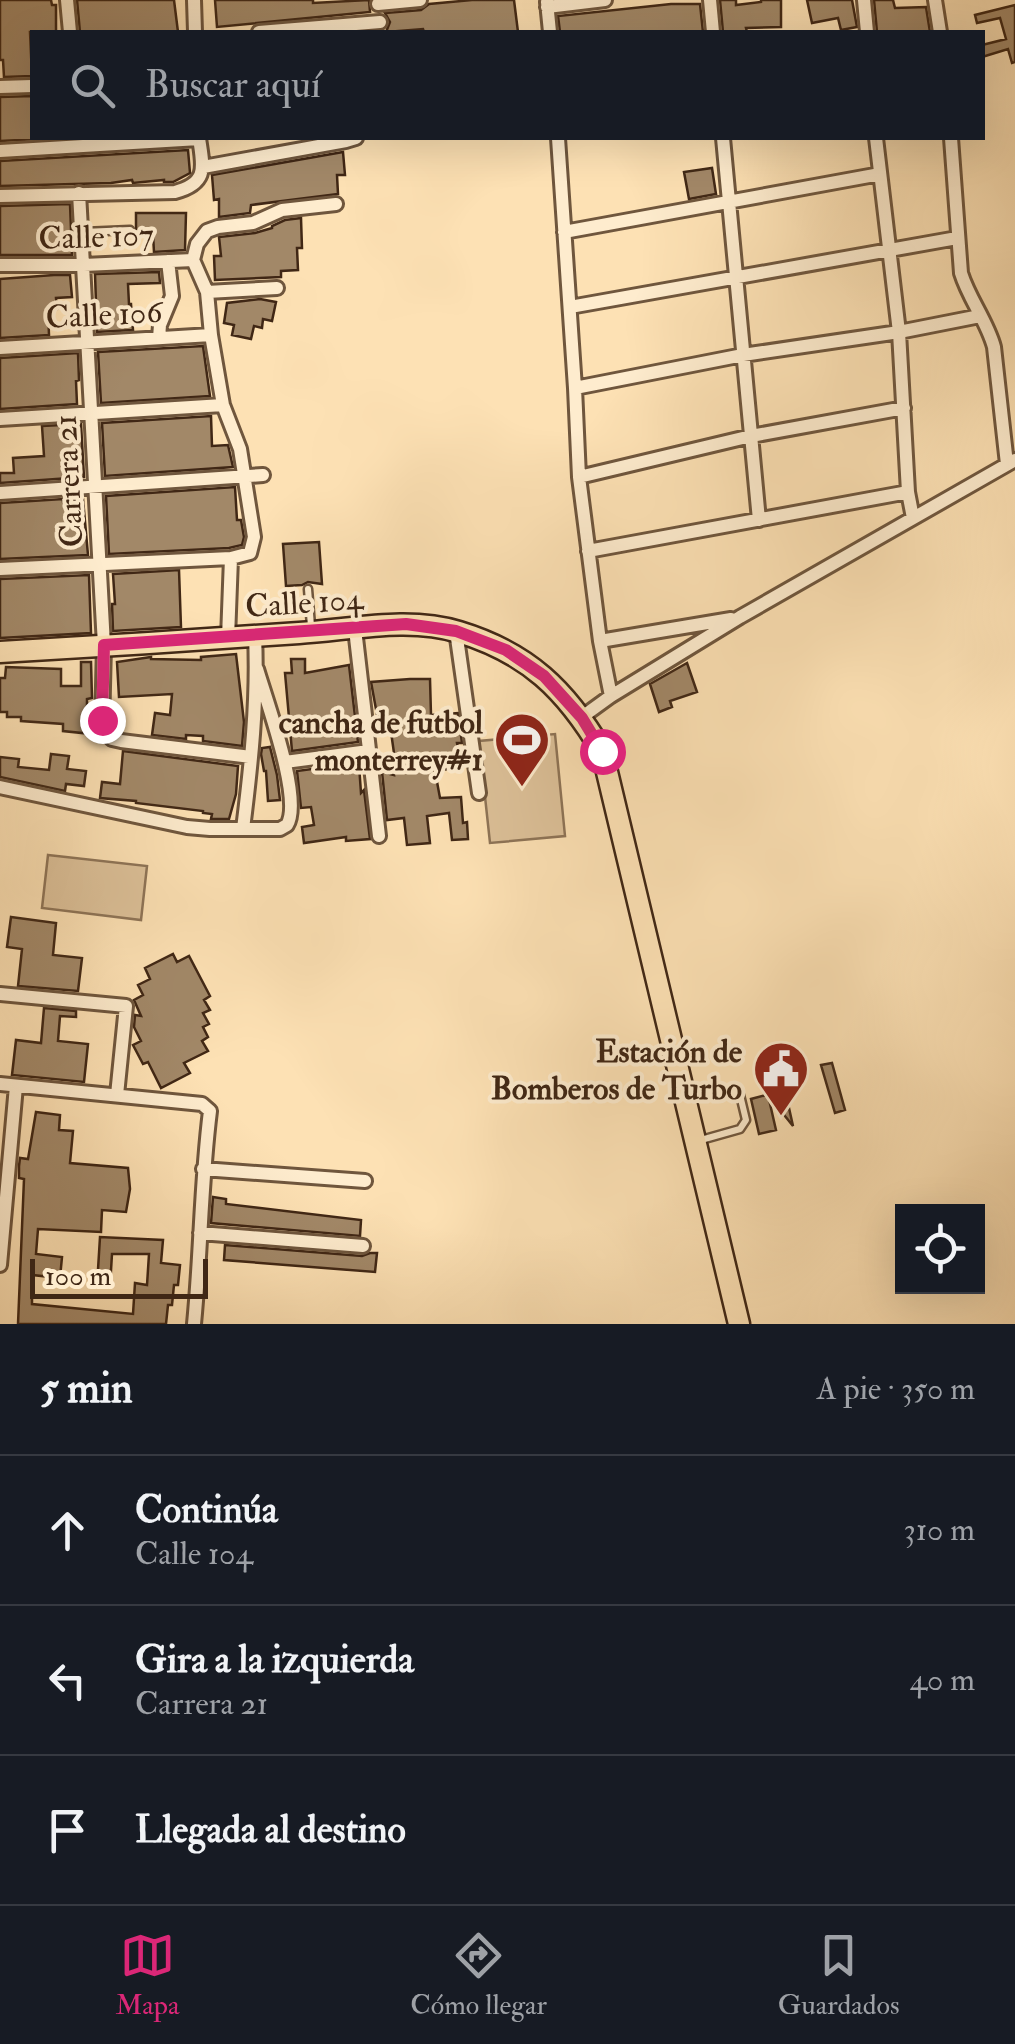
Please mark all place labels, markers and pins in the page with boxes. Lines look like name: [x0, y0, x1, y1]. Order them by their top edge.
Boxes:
place label: cancha de futbol monterrey#1: [279, 703, 484, 780]
sports icon: cancha de futbol monterrey#1: [492, 710, 552, 789]
place label: Estación de Bomberos de Turbo: [491, 1032, 743, 1109]
public building icon: Estación de Bomberos de Turbo: [751, 1039, 811, 1118]

